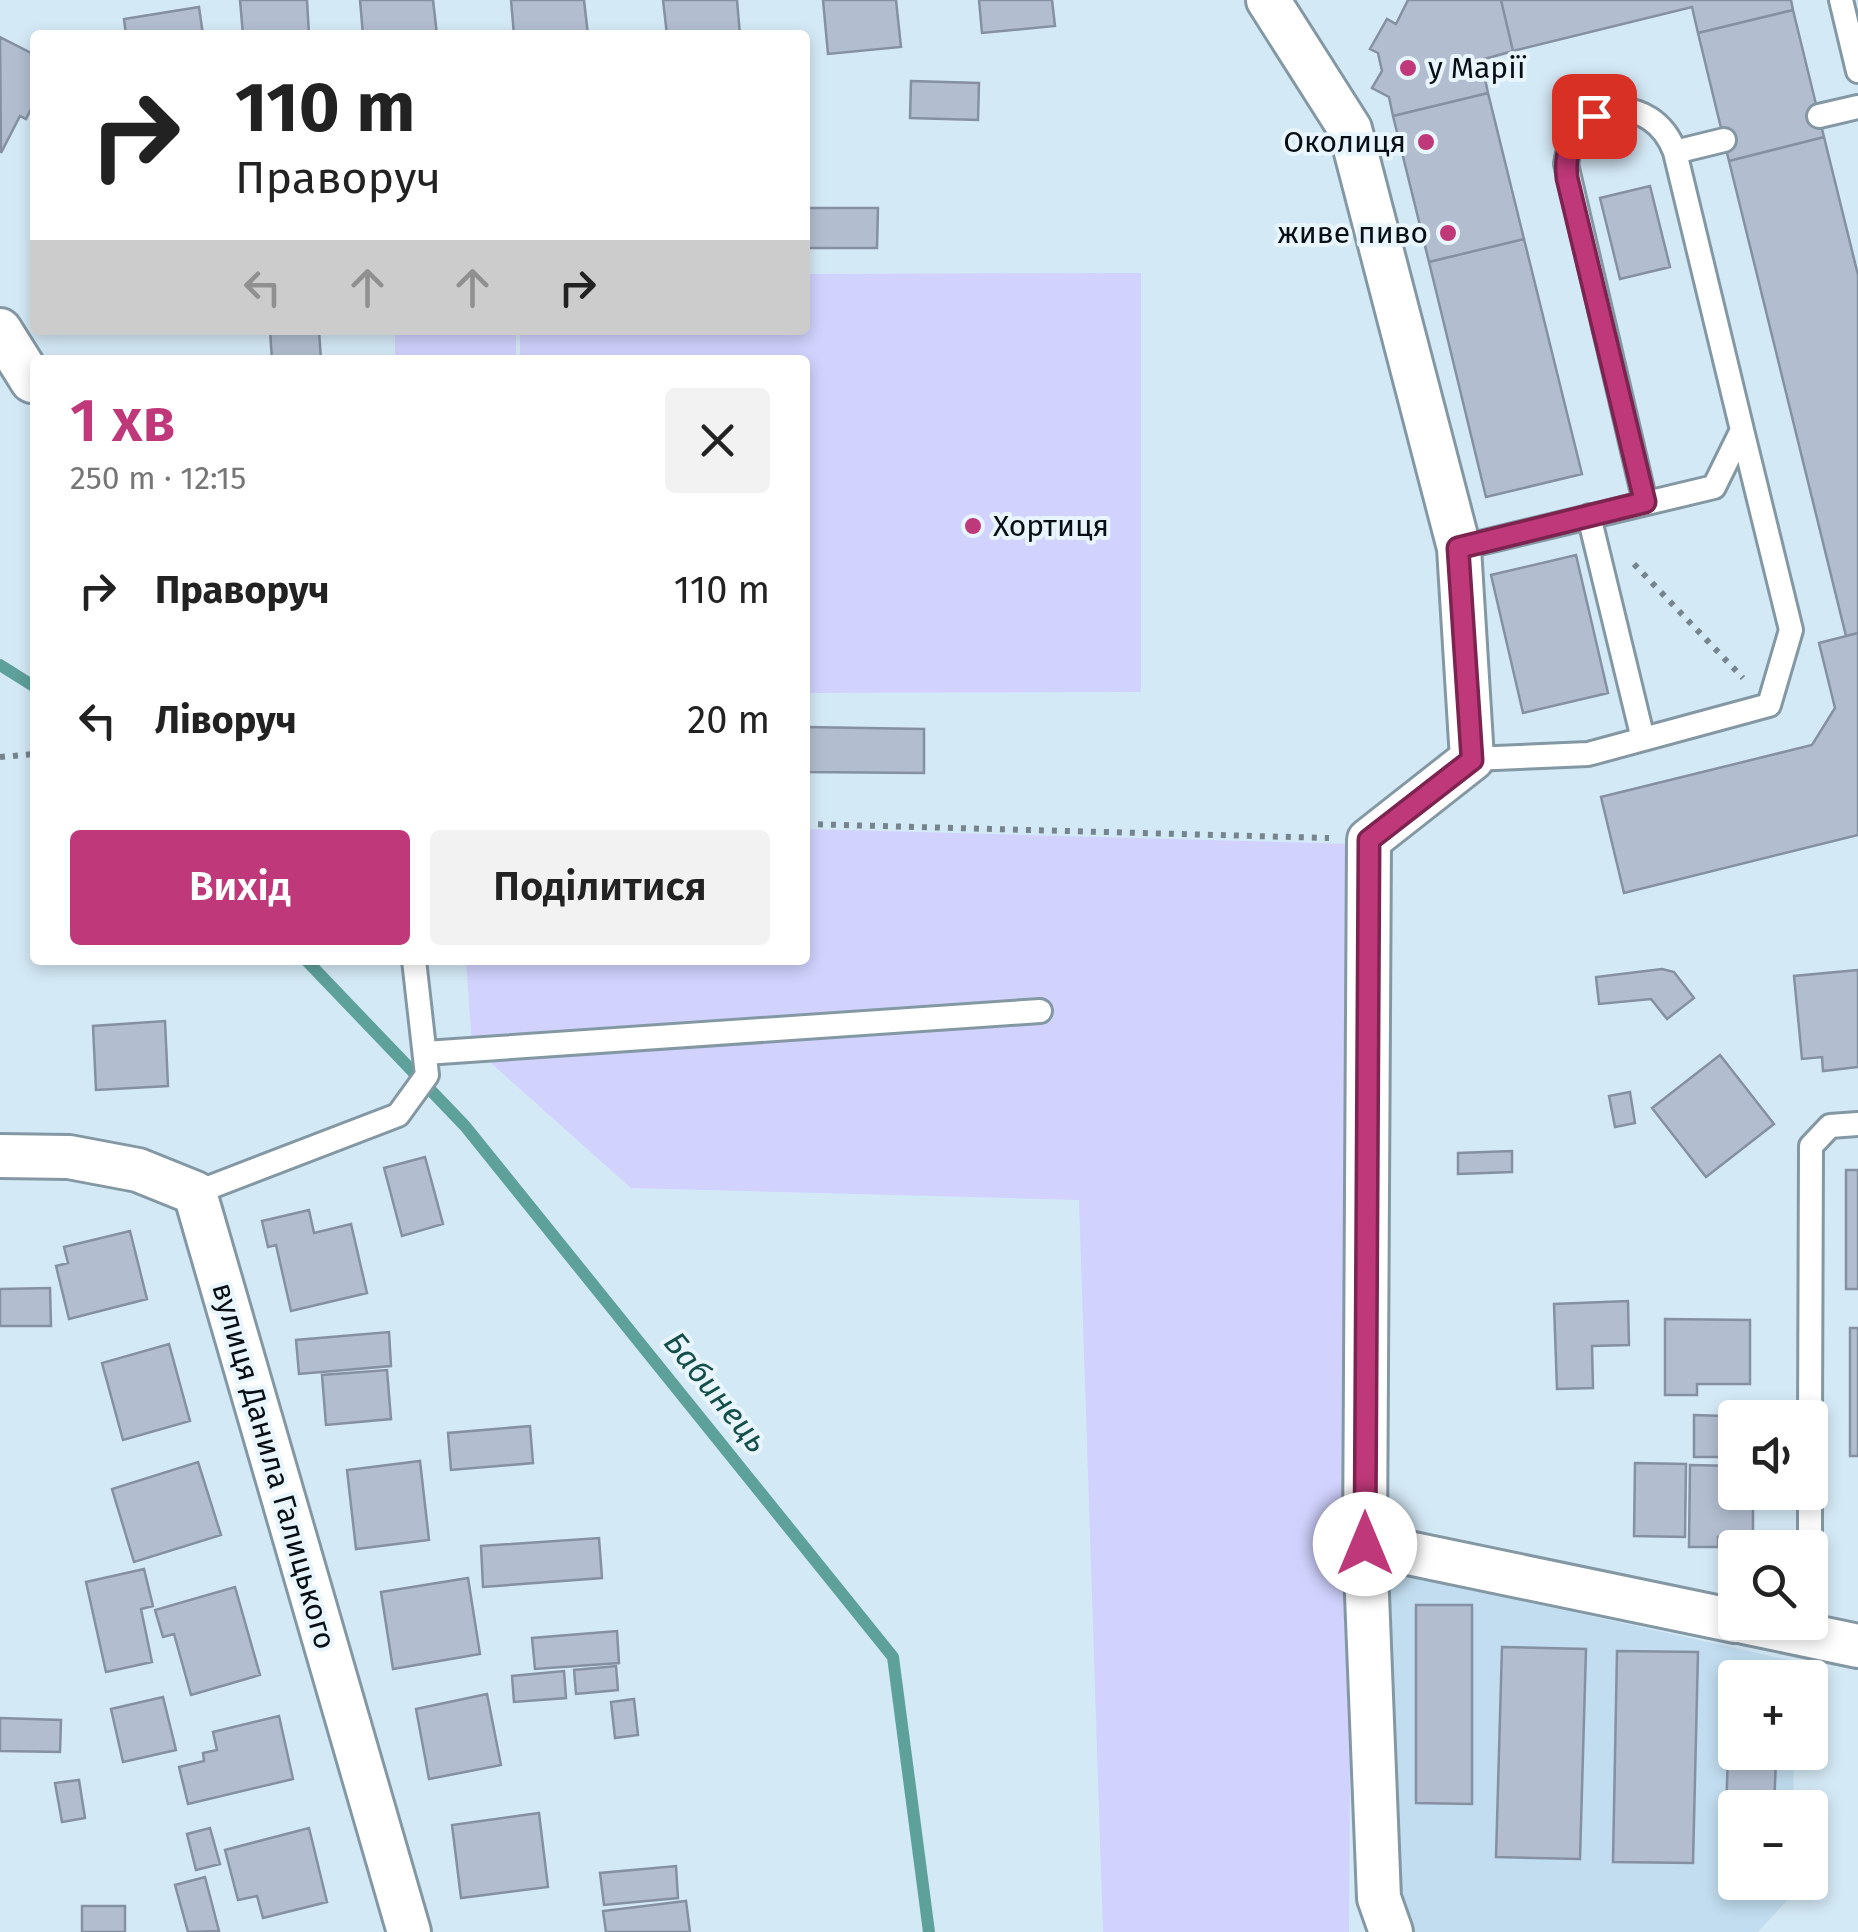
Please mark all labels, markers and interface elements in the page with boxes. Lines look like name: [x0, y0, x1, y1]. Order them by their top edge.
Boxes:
place label: у Марії: [1428, 50, 1527, 86]
marker: у Марії: [1397, 57, 1419, 79]
text: 110 m: [235, 66, 415, 150]
icon: right: [70, 70, 200, 200]
pin: [1552, 74, 1637, 159]
icon: arrive: [1567, 89, 1622, 144]
place label: Околиця: [1283, 124, 1406, 160]
marker: Околиця: [1415, 131, 1437, 153]
text: Праворуч: [235, 151, 441, 205]
place label: живе пиво: [1277, 215, 1428, 251]
marker: живе пиво: [1437, 222, 1459, 244]
icon: left: [235, 260, 290, 315]
icon: ahead: [340, 260, 395, 315]
icon: ahead: [445, 260, 500, 315]
icon: right: [550, 260, 605, 315]
text: 1 хв: [70, 385, 176, 457]
button: close: [665, 388, 770, 493]
text: 250 m · 12:15: [70, 459, 246, 497]
place label: Хортиця: [993, 508, 1109, 544]
marker: Хортиця: [962, 515, 984, 537]
icon: right: [70, 563, 125, 618]
text: Праворуч: [155, 567, 329, 613]
text: 110 m: [674, 567, 770, 613]
icon: left: [70, 693, 125, 748]
text: Ліворуч: [155, 697, 297, 743]
text: 20 m: [687, 697, 770, 743]
button: Вихід: [70, 830, 410, 945]
button: Поділитися: [430, 830, 770, 945]
street label: вулиця Данила Галицького: [204, 1279, 344, 1653]
water label: Бабинець: [656, 1324, 776, 1460]
map controls: [1718, 1400, 1828, 1900]
button: sound: [1718, 1400, 1828, 1510]
position arrow: [1313, 1492, 1417, 1596]
button: search: [1718, 1530, 1828, 1640]
button: +: [1718, 1660, 1828, 1770]
button: −: [1718, 1790, 1828, 1900]

